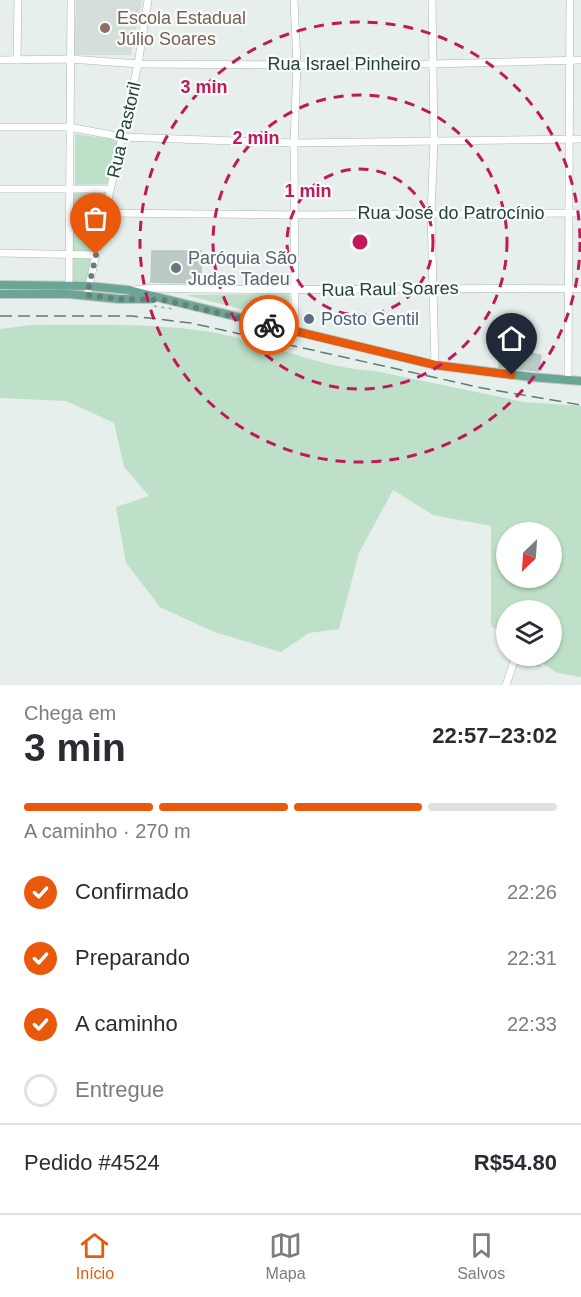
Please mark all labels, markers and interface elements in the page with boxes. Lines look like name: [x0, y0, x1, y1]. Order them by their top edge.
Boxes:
place label: Escola Estadual Júlio Soares: [117, 8, 246, 49]
marker: Escola Estadual Júlio Soares: [98, 21, 112, 35]
street label: Rua Israel Pinheiro: [267, 54, 421, 74]
text: 3 min: [180, 77, 228, 97]
street label: Rua Pastoril: [103, 80, 145, 180]
text: 2 min: [232, 128, 280, 148]
text: 1 min: [284, 181, 332, 201]
pin: [70, 193, 121, 255]
icon: bag: [79, 202, 112, 235]
street label: Rua José do Patrocínio: [357, 203, 545, 223]
centre of rings: [350, 232, 370, 252]
place label: Paróquia São Judas Tadeu: [188, 248, 297, 289]
marker: Paróquia São Judas Tadeu: [169, 261, 183, 275]
street label: Rua Raul Soares: [321, 278, 459, 300]
courier: [239, 295, 299, 355]
icon: bike: [253, 309, 286, 342]
place label: Posto Gentil: [321, 309, 419, 329]
marker: Posto Gentil: [302, 312, 316, 326]
pin: [486, 313, 537, 375]
icon: home: [495, 322, 528, 355]
north arrow: [496, 522, 562, 588]
map controls: [496, 522, 562, 666]
button: layers: [496, 600, 562, 666]
text: Chega em: [24, 702, 116, 724]
text: 22:57–23:02: [432, 723, 557, 748]
text: 3 min: [24, 726, 126, 769]
text: A caminho · 270 m: [24, 820, 191, 842]
icon: check: [24, 876, 57, 909]
text: Confirmado: [75, 879, 189, 904]
text: 22:26: [507, 881, 557, 903]
icon: check: [24, 942, 57, 975]
text: Preparando: [75, 945, 190, 970]
text: 22:31: [507, 947, 557, 969]
icon: check: [24, 1008, 57, 1041]
text: A caminho: [75, 1011, 178, 1036]
text: 22:33: [507, 1013, 557, 1035]
text: Entregue: [75, 1077, 164, 1102]
text: Pedido #4524: [24, 1150, 160, 1175]
text: R$54.80: [474, 1150, 557, 1175]
tab: Início: [76, 1229, 114, 1283]
tab: Mapa: [266, 1229, 306, 1283]
tab: Salvos: [457, 1229, 505, 1283]

